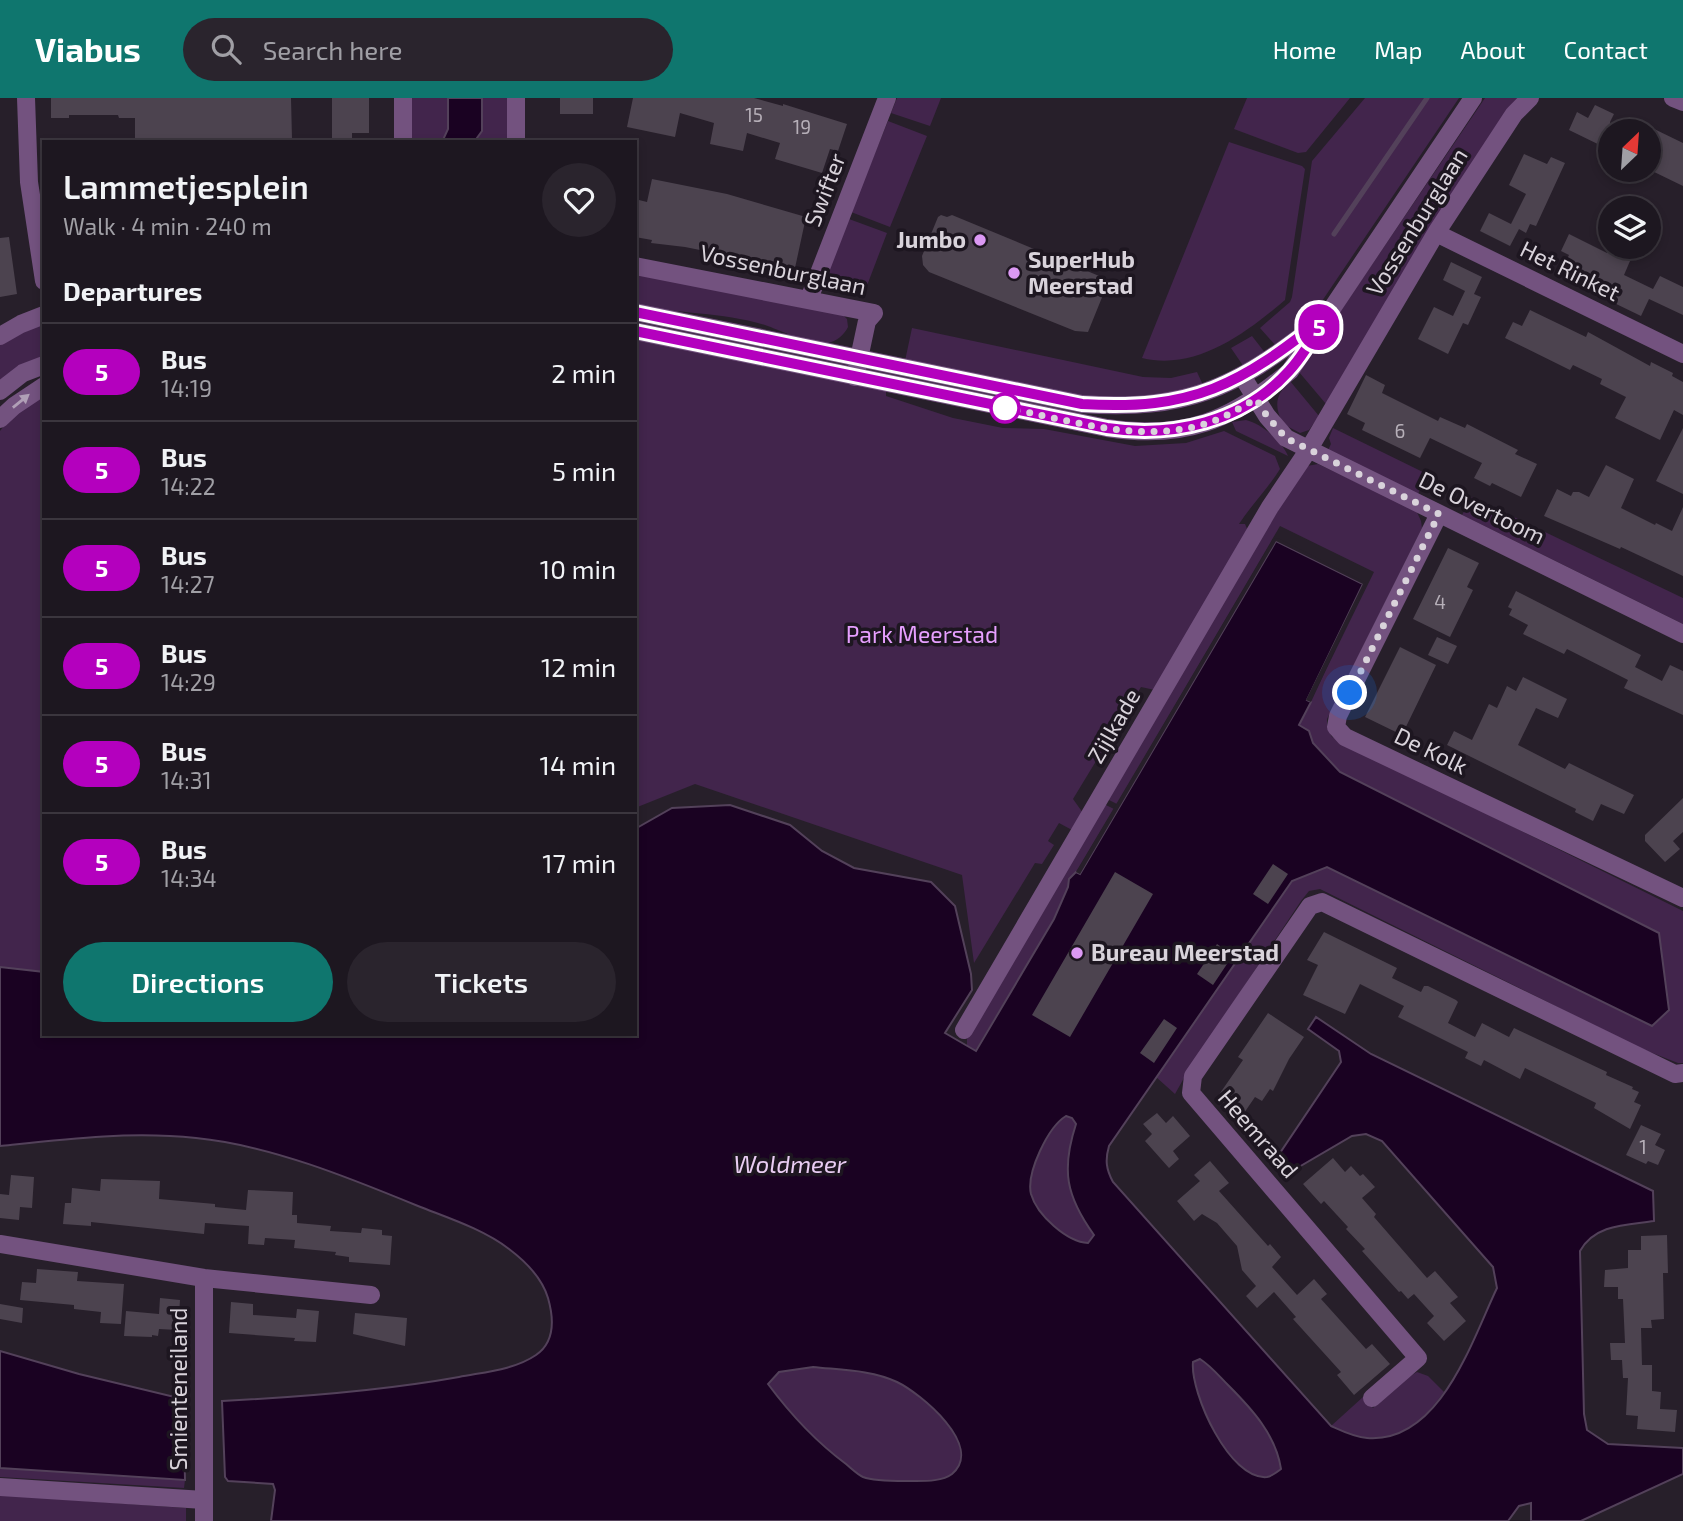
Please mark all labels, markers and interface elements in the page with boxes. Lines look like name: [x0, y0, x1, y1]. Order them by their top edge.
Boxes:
search box: [183, 18, 673, 81]
text: Viabus: [35, 29, 141, 69]
icon: search: [207, 30, 245, 68]
text: Search here: [263, 34, 402, 65]
text: Home: [1273, 35, 1336, 64]
text: Map: [1374, 35, 1422, 64]
text: About: [1460, 35, 1526, 64]
text: Contact: [1564, 35, 1648, 64]
house number: 15: [745, 103, 763, 126]
house number: 19: [793, 115, 811, 138]
north arrow: [1598, 119, 1661, 182]
map controls: [1598, 119, 1661, 259]
street label: Vossenburglaan: [1360, 142, 1473, 301]
street label: Swifter: [797, 149, 851, 230]
button: heart: [542, 163, 616, 237]
text: Lammetjesplein: [63, 166, 309, 206]
button: layers: [1598, 196, 1661, 259]
text: Walk · 4 min · 240 m: [63, 212, 272, 240]
place label: Jumbo: [896, 225, 966, 253]
marker: Jumbo: [972, 232, 988, 248]
street label: Het Rinket: [1516, 234, 1625, 306]
street label: Vossenburglaan: [698, 238, 869, 300]
place label: SuperHub Meerstad: [1028, 245, 1135, 299]
marker: SuperHub Meerstad: [1006, 265, 1022, 281]
text: Departures: [63, 275, 202, 306]
line badge: 5: [1296, 304, 1342, 350]
text: 5: [1312, 312, 1326, 341]
text: Bus: [161, 343, 207, 374]
text: 5: [95, 357, 108, 386]
text: 2 min: [551, 357, 616, 388]
text: 14:19: [161, 374, 212, 402]
unlabelled marker: [990, 393, 1020, 423]
one-way arrow: [12, 394, 29, 409]
house number: 6: [1395, 419, 1405, 442]
text: Bus: [161, 441, 207, 472]
text: 5: [95, 455, 108, 484]
text: 5 min: [552, 455, 616, 486]
street label: De Overtoom: [1415, 465, 1550, 550]
text: 14:22: [161, 472, 216, 500]
text: Bus: [161, 539, 207, 570]
text: 5: [95, 553, 108, 582]
text: 10 min: [540, 553, 616, 584]
text: 14:27: [161, 570, 214, 598]
house number: 4: [1434, 590, 1446, 613]
park label: Park Meerstad: [846, 620, 998, 648]
text: Bus: [161, 637, 207, 668]
text: 5: [95, 651, 108, 680]
text: 12 min: [541, 651, 616, 682]
text: 14:29: [161, 668, 216, 696]
your location: [1332, 675, 1367, 710]
street label: Zijlkade: [1081, 683, 1146, 768]
street label: De Kolk: [1390, 720, 1473, 780]
text: Bus: [161, 735, 207, 766]
text: 5: [95, 749, 108, 778]
text: 14 min: [540, 749, 616, 780]
text: 14:31: [161, 766, 212, 794]
text: Bus: [161, 833, 207, 864]
text: 5: [95, 847, 108, 876]
text: 17 min: [542, 847, 616, 878]
text: 14:34: [161, 864, 217, 892]
place label: Bureau Meerstad: [1091, 938, 1279, 966]
button: Directions: [63, 942, 333, 1022]
button: Tickets: [347, 942, 616, 1022]
marker: Bureau Meerstad: [1069, 945, 1085, 961]
street label: Heemraad: [1213, 1083, 1305, 1183]
house number: 1: [1639, 1135, 1647, 1158]
water label: Woldmeer: [734, 1149, 847, 1178]
street label: Smienteneiland: [164, 1307, 192, 1471]

